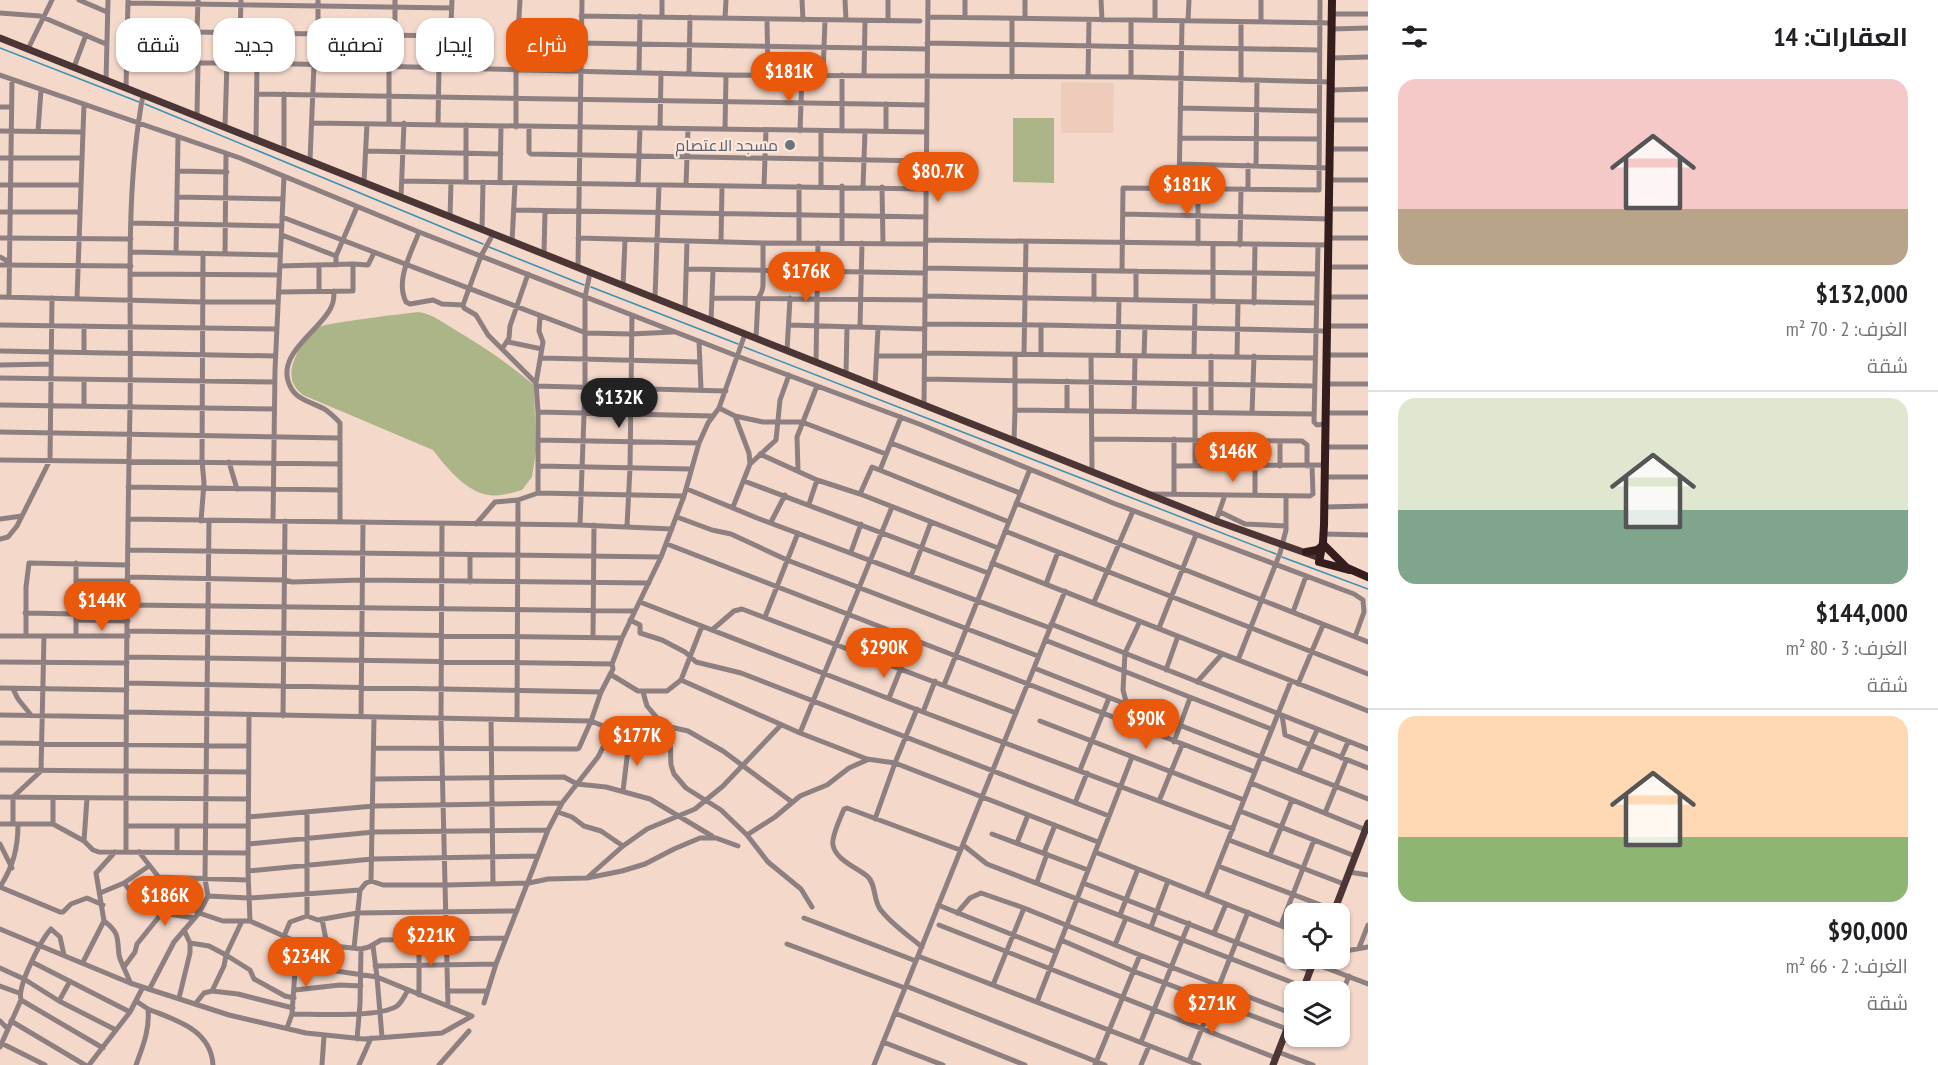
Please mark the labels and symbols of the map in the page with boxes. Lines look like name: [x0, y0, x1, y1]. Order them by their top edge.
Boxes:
pin: $181K: [747, 52, 831, 103]
place label: مسجد الاعتصام: [675, 135, 778, 157]
marker: مسجد الاعتصام: [783, 138, 797, 152]
pin: $80.7K: [889, 152, 987, 203]
pin: $181K: [1145, 165, 1229, 216]
pin: $176K: [764, 252, 848, 303]
pin: $132K: [577, 378, 661, 429]
pin: $146K: [1191, 432, 1275, 483]
pin: $144K: [60, 581, 144, 632]
pin: $290K: [842, 628, 926, 679]
pin: $90K: [1110, 699, 1182, 750]
pin: $177K: [595, 716, 679, 767]
pin: $186K: [123, 876, 207, 927]
pin: $221K: [389, 916, 473, 967]
pin: $234K: [264, 937, 348, 988]
pin: $271K: [1170, 984, 1254, 1035]

